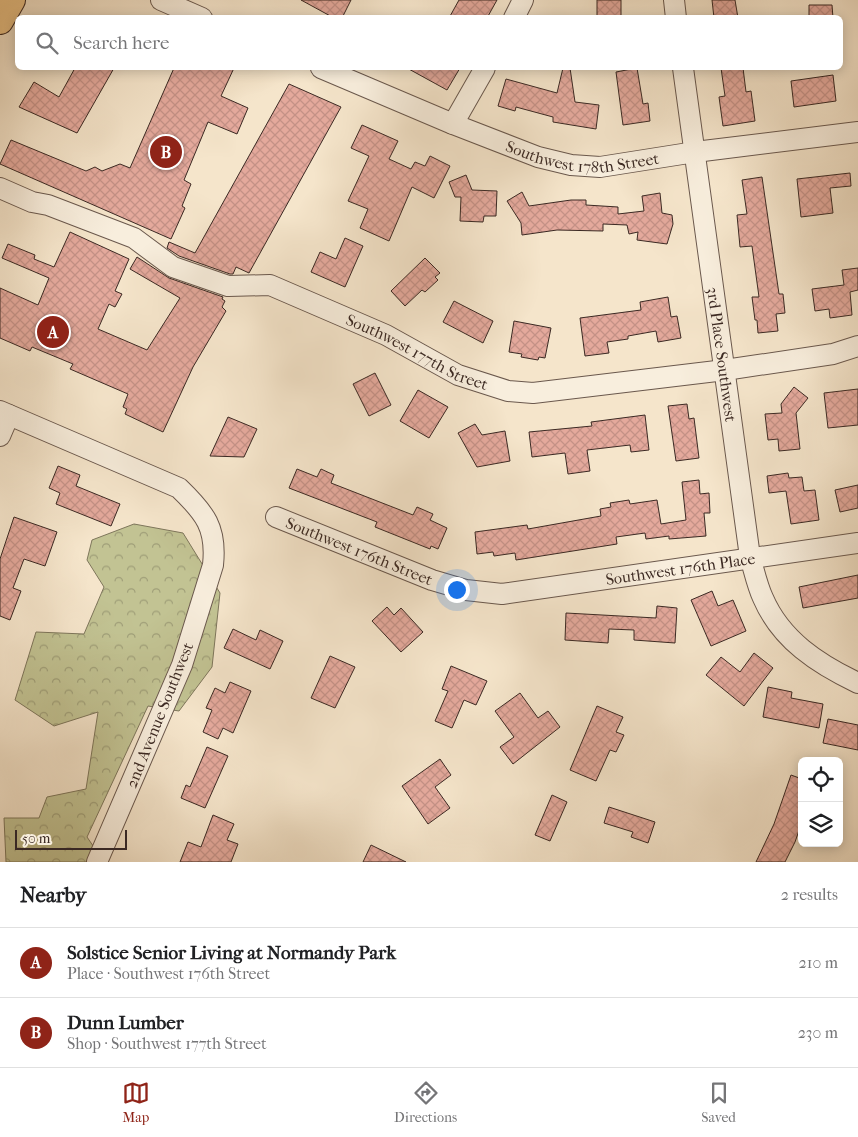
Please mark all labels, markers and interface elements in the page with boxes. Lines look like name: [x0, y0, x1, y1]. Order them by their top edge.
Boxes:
search box: [15, 15, 843, 70]
icon: search: [33, 29, 61, 57]
text: Search here: [73, 32, 169, 54]
pin: B: [150, 133, 182, 171]
street label: Southwest 178th Street: [503, 136, 661, 177]
street label: 3rd Place Southwest: [703, 286, 740, 423]
street label: Southwest 177th Street: [343, 310, 491, 394]
pin: A: [37, 313, 69, 351]
street label: Southwest 176th Street: [283, 513, 436, 589]
street label: Southwest 176th Place: [604, 549, 756, 589]
your location: [444, 577, 470, 603]
street label: 2nd Avenue Southwest: [122, 639, 197, 791]
map controls: [798, 757, 843, 847]
button: locate: [798, 757, 843, 802]
button: layers: [798, 802, 843, 847]
scale bar: [15, 827, 128, 850]
text: 50 m: [22, 830, 50, 847]
text: Nearby: [20, 883, 86, 907]
text: 2 results: [781, 885, 838, 904]
text: Solstice Senior Living at Normandy Park: [67, 942, 396, 964]
text: A: [31, 953, 41, 972]
text: 210 m: [799, 953, 838, 972]
text: Place · Southwest 176th Street: [67, 964, 270, 983]
text: Dunn Lumber: [67, 1012, 184, 1034]
text: B: [31, 1023, 41, 1042]
text: 230 m: [798, 1023, 838, 1042]
text: Shop · Southwest 177th Street: [67, 1034, 267, 1053]
tab: Map: [122, 1079, 150, 1126]
tab: Directions: [394, 1079, 457, 1126]
tab: Saved: [701, 1079, 736, 1126]

